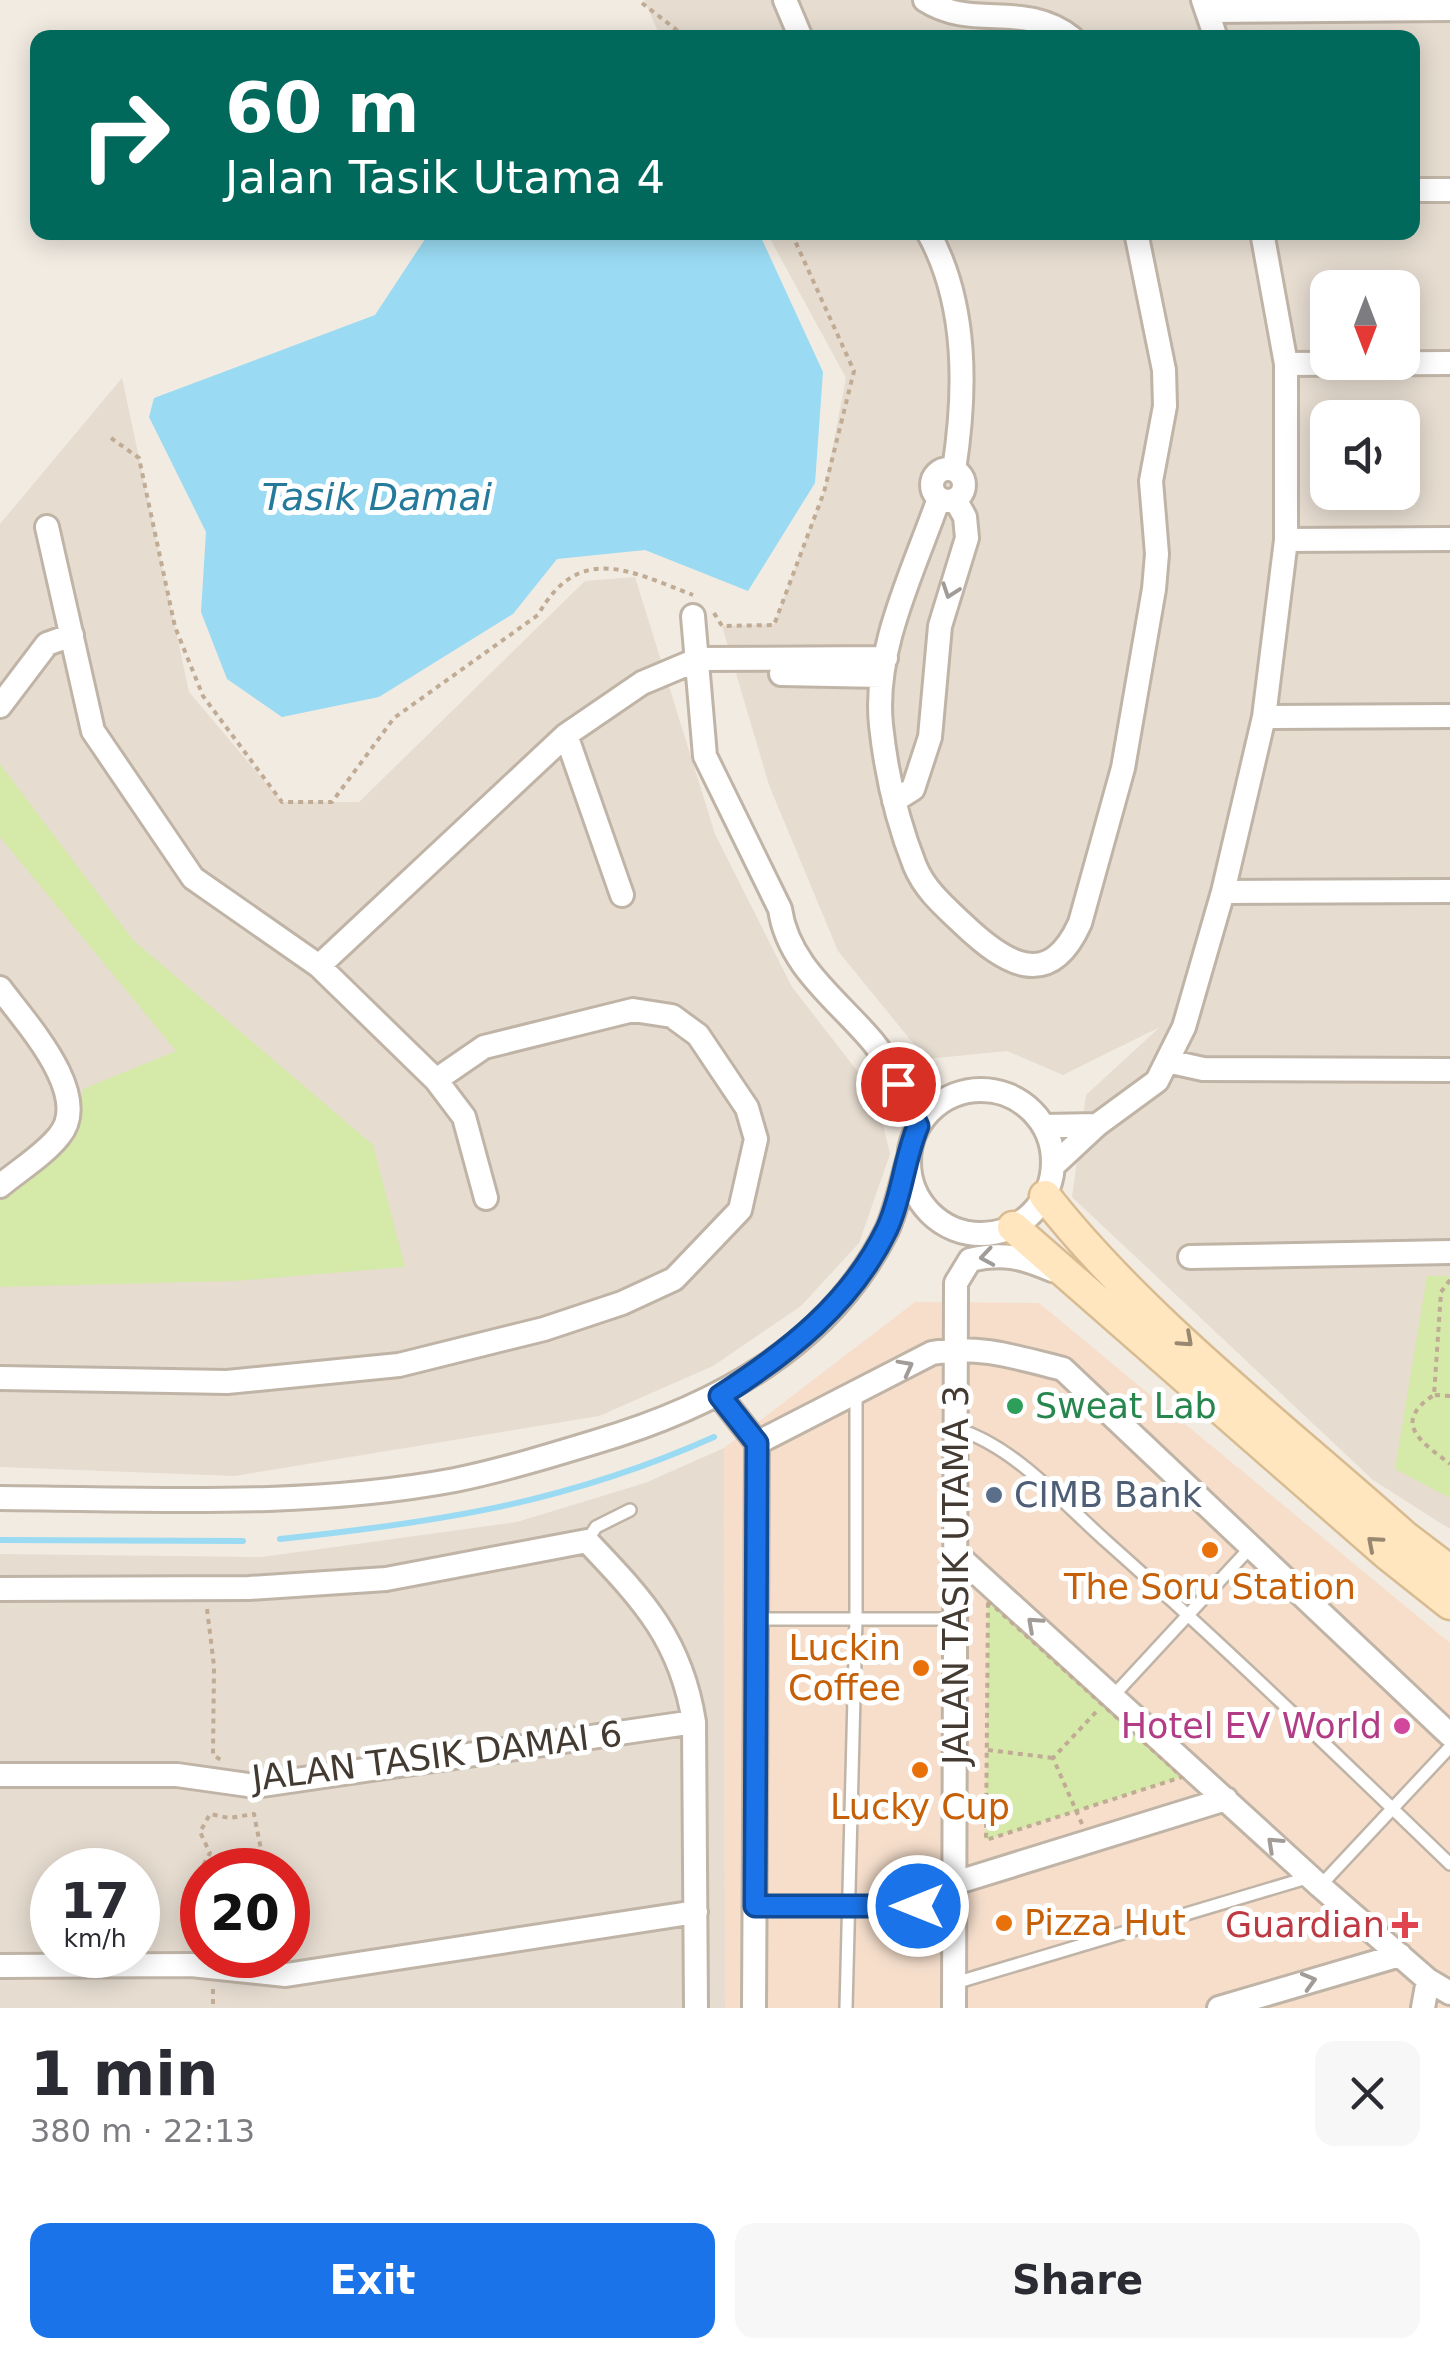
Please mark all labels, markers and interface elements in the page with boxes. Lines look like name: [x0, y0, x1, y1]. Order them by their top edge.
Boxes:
text: 60 m: [225, 67, 420, 149]
icon: right: [60, 70, 190, 200]
text: Jalan Tasik Utama 4: [225, 151, 665, 204]
north arrow: [1310, 270, 1420, 380]
map controls: [1310, 270, 1420, 510]
button: sound: [1310, 400, 1420, 510]
water label: Tasik Damai: [262, 475, 493, 519]
one-way arrow: [941, 581, 961, 598]
pin: [856, 1042, 941, 1127]
icon: arrive: [871, 1057, 926, 1112]
one-way arrow: [979, 1246, 995, 1267]
one-way arrow: [1174, 1329, 1193, 1347]
one-way arrow: [896, 1359, 914, 1379]
street label: JALAN TASIK UTAMA 3: [936, 1385, 976, 1767]
place label: Sweat Lab: [1035, 1386, 1217, 1426]
marker: Sweat Lab: [1004, 1395, 1026, 1417]
place label: CIMB Bank: [1014, 1475, 1203, 1515]
marker: CIMB Bank: [983, 1484, 1005, 1506]
one-way arrow: [1367, 1536, 1386, 1554]
marker: The Soru Station: [1199, 1539, 1221, 1561]
place label: The Soru Station: [1063, 1567, 1356, 1607]
one-way arrow: [1027, 1618, 1046, 1636]
place label: Luckin Coffee: [788, 1628, 901, 1708]
marker: Luckin Coffee: [910, 1657, 932, 1679]
place label: Hotel EV World: [1121, 1706, 1382, 1746]
street label: JALAN TASIK DAMAI 6: [248, 1713, 624, 1799]
marker: Hotel EV World: [1391, 1715, 1413, 1737]
marker: Lucky Cup: [909, 1759, 931, 1781]
place label: Lucky Cup: [830, 1787, 1010, 1827]
one-way arrow: [1267, 1838, 1286, 1856]
speed limit sign: 20: [180, 1848, 310, 1978]
position arrow: [866, 1854, 970, 1958]
text: 17: [60, 1872, 130, 1930]
place label: Pizza Hut: [1024, 1903, 1186, 1943]
place label: Guardian: [1225, 1905, 1385, 1945]
marker: Pizza Hut: [993, 1912, 1015, 1934]
marker: Guardian: [1394, 1914, 1416, 1936]
text: km/h: [63, 1924, 127, 1953]
one-way arrow: [1300, 1972, 1317, 1993]
text: 1 min: [30, 2039, 218, 2109]
button: close: [1315, 2041, 1420, 2146]
text: 380 m · 22:13: [30, 2112, 255, 2150]
button: Exit: [30, 2223, 715, 2338]
button: Share: [735, 2223, 1420, 2338]

